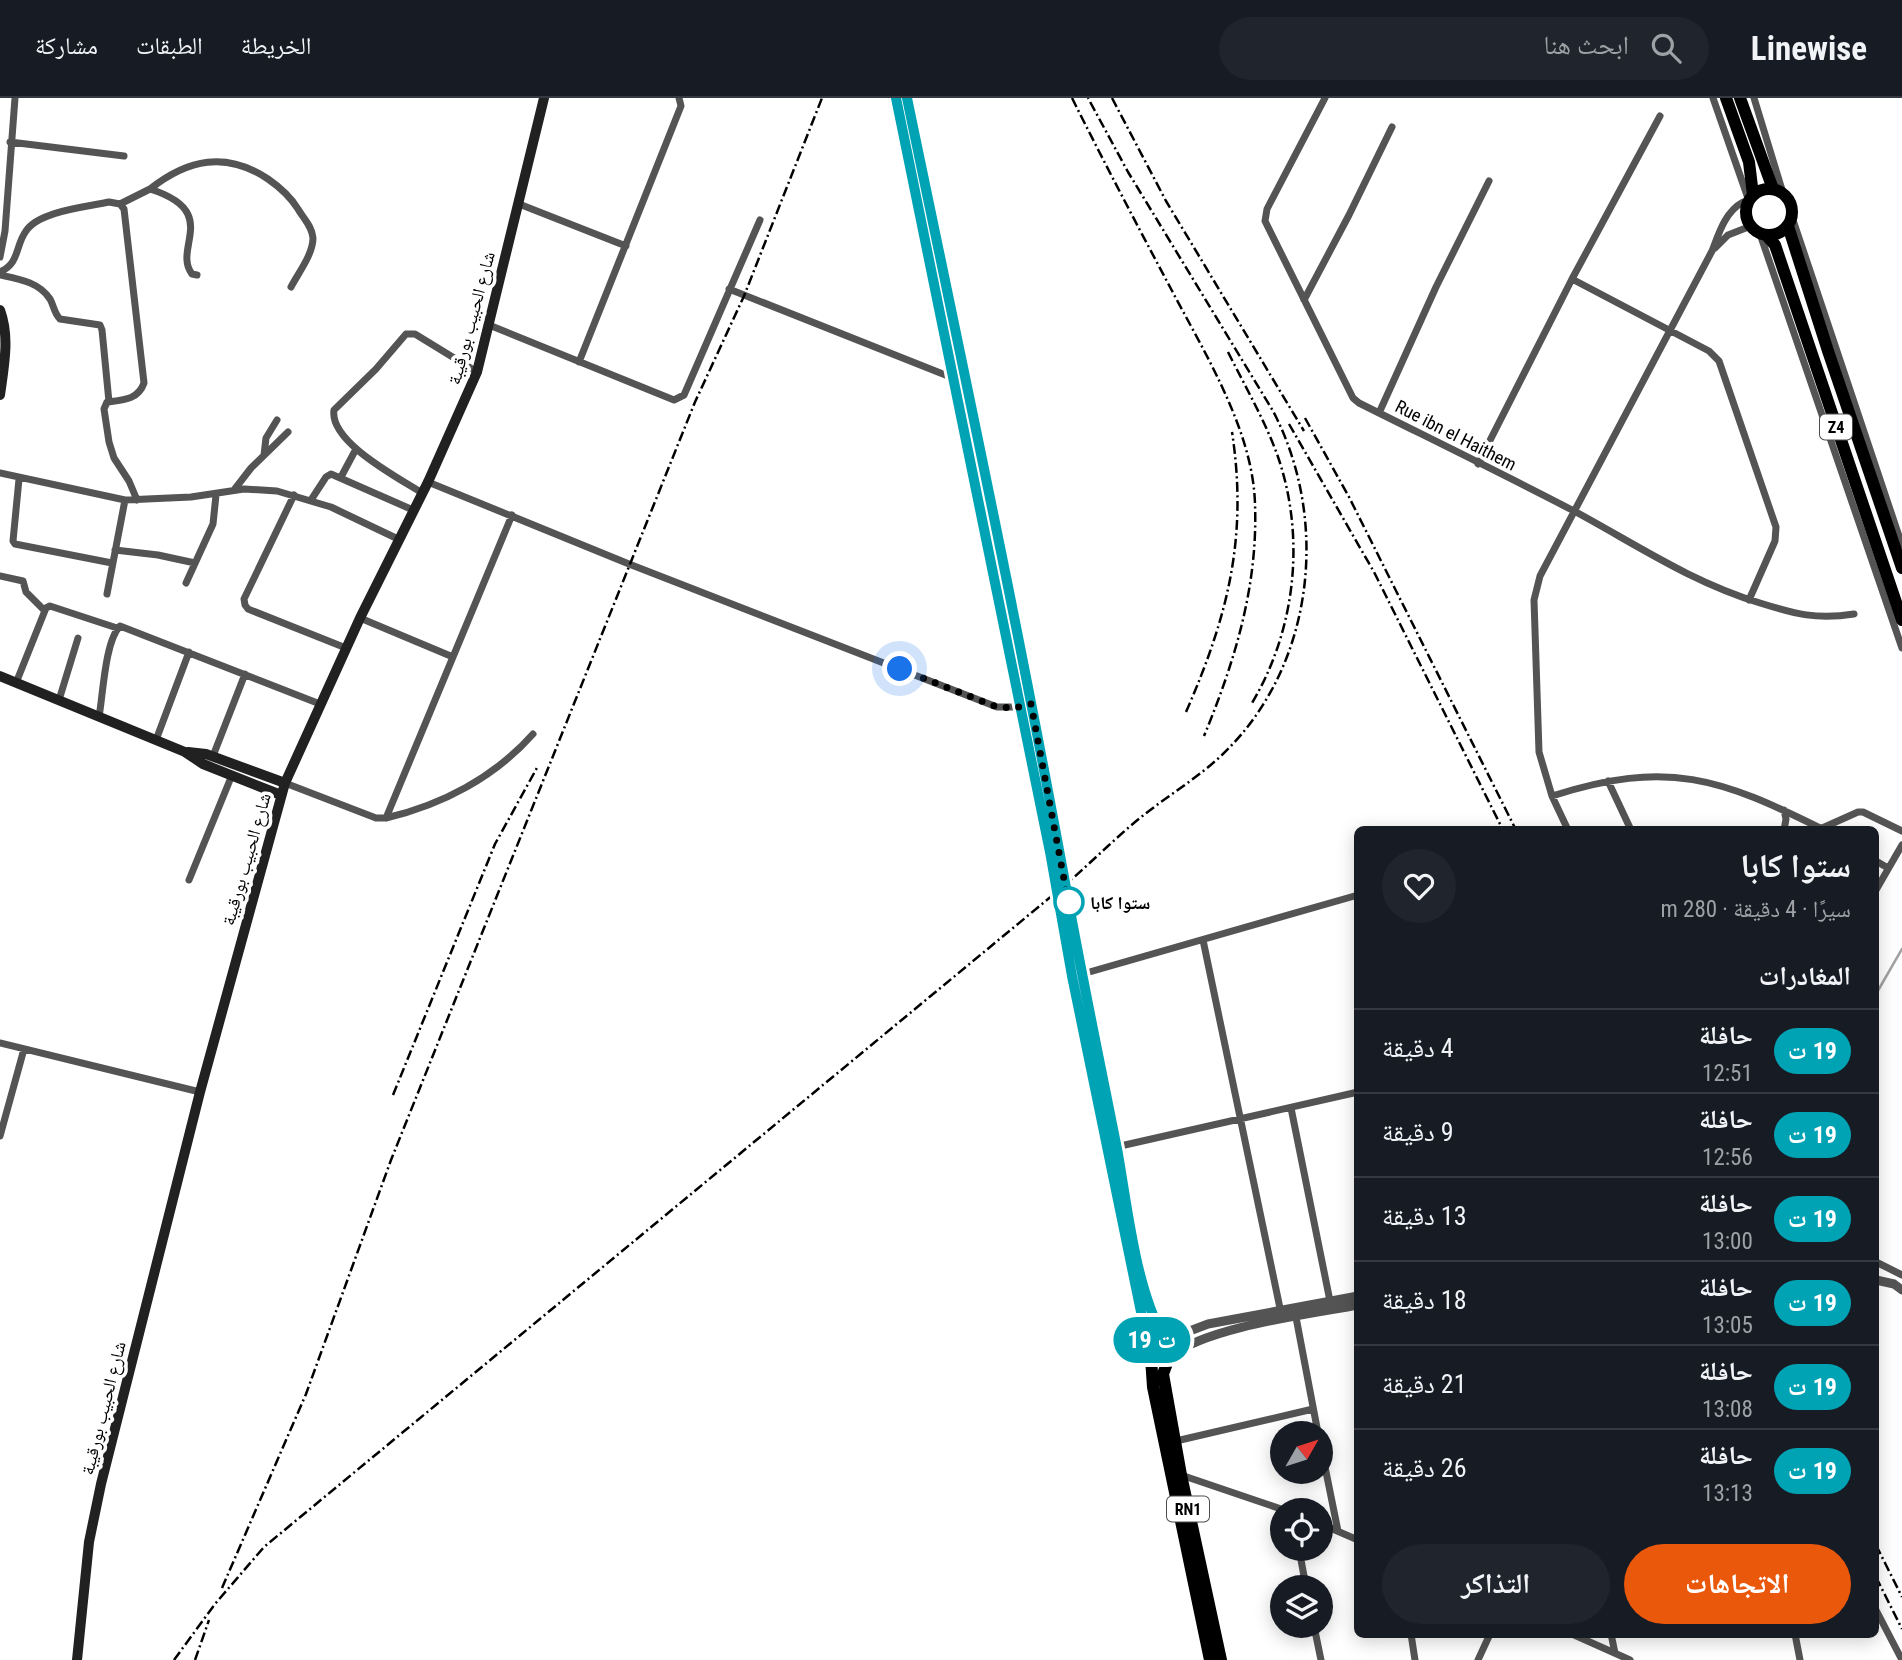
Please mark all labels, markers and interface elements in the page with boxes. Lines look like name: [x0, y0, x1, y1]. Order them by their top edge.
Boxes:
search box: [1219, 17, 1709, 80]
icon: search: [1647, 29, 1685, 67]
text: Linewise: [1751, 29, 1867, 68]
text: ابحث هنا: [1544, 30, 1629, 60]
text: مشاركة: [35, 32, 98, 60]
text: الطبقات: [136, 32, 203, 60]
text: الخريطة: [241, 32, 311, 60]
street label: شارع الحبيب بورقيبة: [443, 249, 500, 387]
street label: Rue ibn el Haithem: [1392, 395, 1520, 475]
road number: Z4: [1820, 414, 1852, 440]
your location: [882, 651, 917, 686]
street label: شارع الحبيب بورقيبة: [217, 790, 276, 928]
text: ستوا كابا: [1740, 846, 1851, 885]
button: heart: [1382, 849, 1456, 923]
marker: ستوا كابا: [1054, 887, 1084, 917]
place label: ستوا كابا: [1090, 892, 1150, 913]
text: سيرًا · 4 دقيقة · 280 m: [1660, 896, 1851, 923]
text: المغادرات: [1759, 961, 1851, 991]
text: حافلة: [1699, 1020, 1753, 1050]
text: 4 دقيقة: [1382, 1033, 1454, 1063]
text: 19 ت: [1788, 1037, 1837, 1065]
text: 12:51: [1702, 1060, 1753, 1087]
text: حافلة: [1699, 1104, 1753, 1134]
text: 9 دقيقة: [1382, 1117, 1454, 1147]
text: 19 ت: [1788, 1121, 1837, 1149]
text: 12:56: [1702, 1144, 1753, 1171]
text: حافلة: [1699, 1188, 1753, 1218]
text: 13 دقيقة: [1382, 1201, 1467, 1231]
text: 19 ت: [1788, 1205, 1837, 1233]
text: 13:00: [1702, 1228, 1753, 1255]
text: حافلة: [1699, 1272, 1753, 1302]
text: 18 دقيقة: [1382, 1285, 1467, 1315]
text: 19 ت: [1788, 1289, 1837, 1317]
text: 13:05: [1702, 1312, 1753, 1339]
line badge: 19 ت: [1103, 1317, 1201, 1363]
text: 19 ت: [1127, 1326, 1177, 1354]
street label: شارع الحبيب بورقيبة: [76, 1339, 131, 1477]
text: حافلة: [1699, 1356, 1753, 1386]
text: 21 دقيقة: [1382, 1369, 1467, 1399]
text: 19 ت: [1788, 1373, 1837, 1401]
text: 13:08: [1702, 1396, 1753, 1423]
north arrow: [1270, 1421, 1334, 1484]
map controls: [1270, 1421, 1333, 1638]
text: حافلة: [1699, 1440, 1753, 1470]
text: 26 دقيقة: [1382, 1453, 1467, 1483]
text: 19 ت: [1788, 1457, 1837, 1485]
text: 13:13: [1702, 1480, 1753, 1507]
road number: RN1: [1167, 1497, 1209, 1522]
button: locate: [1270, 1498, 1333, 1561]
button: التذاكر: [1382, 1544, 1610, 1624]
button: الاتجاهات: [1624, 1544, 1851, 1624]
button: layers: [1270, 1575, 1333, 1638]

